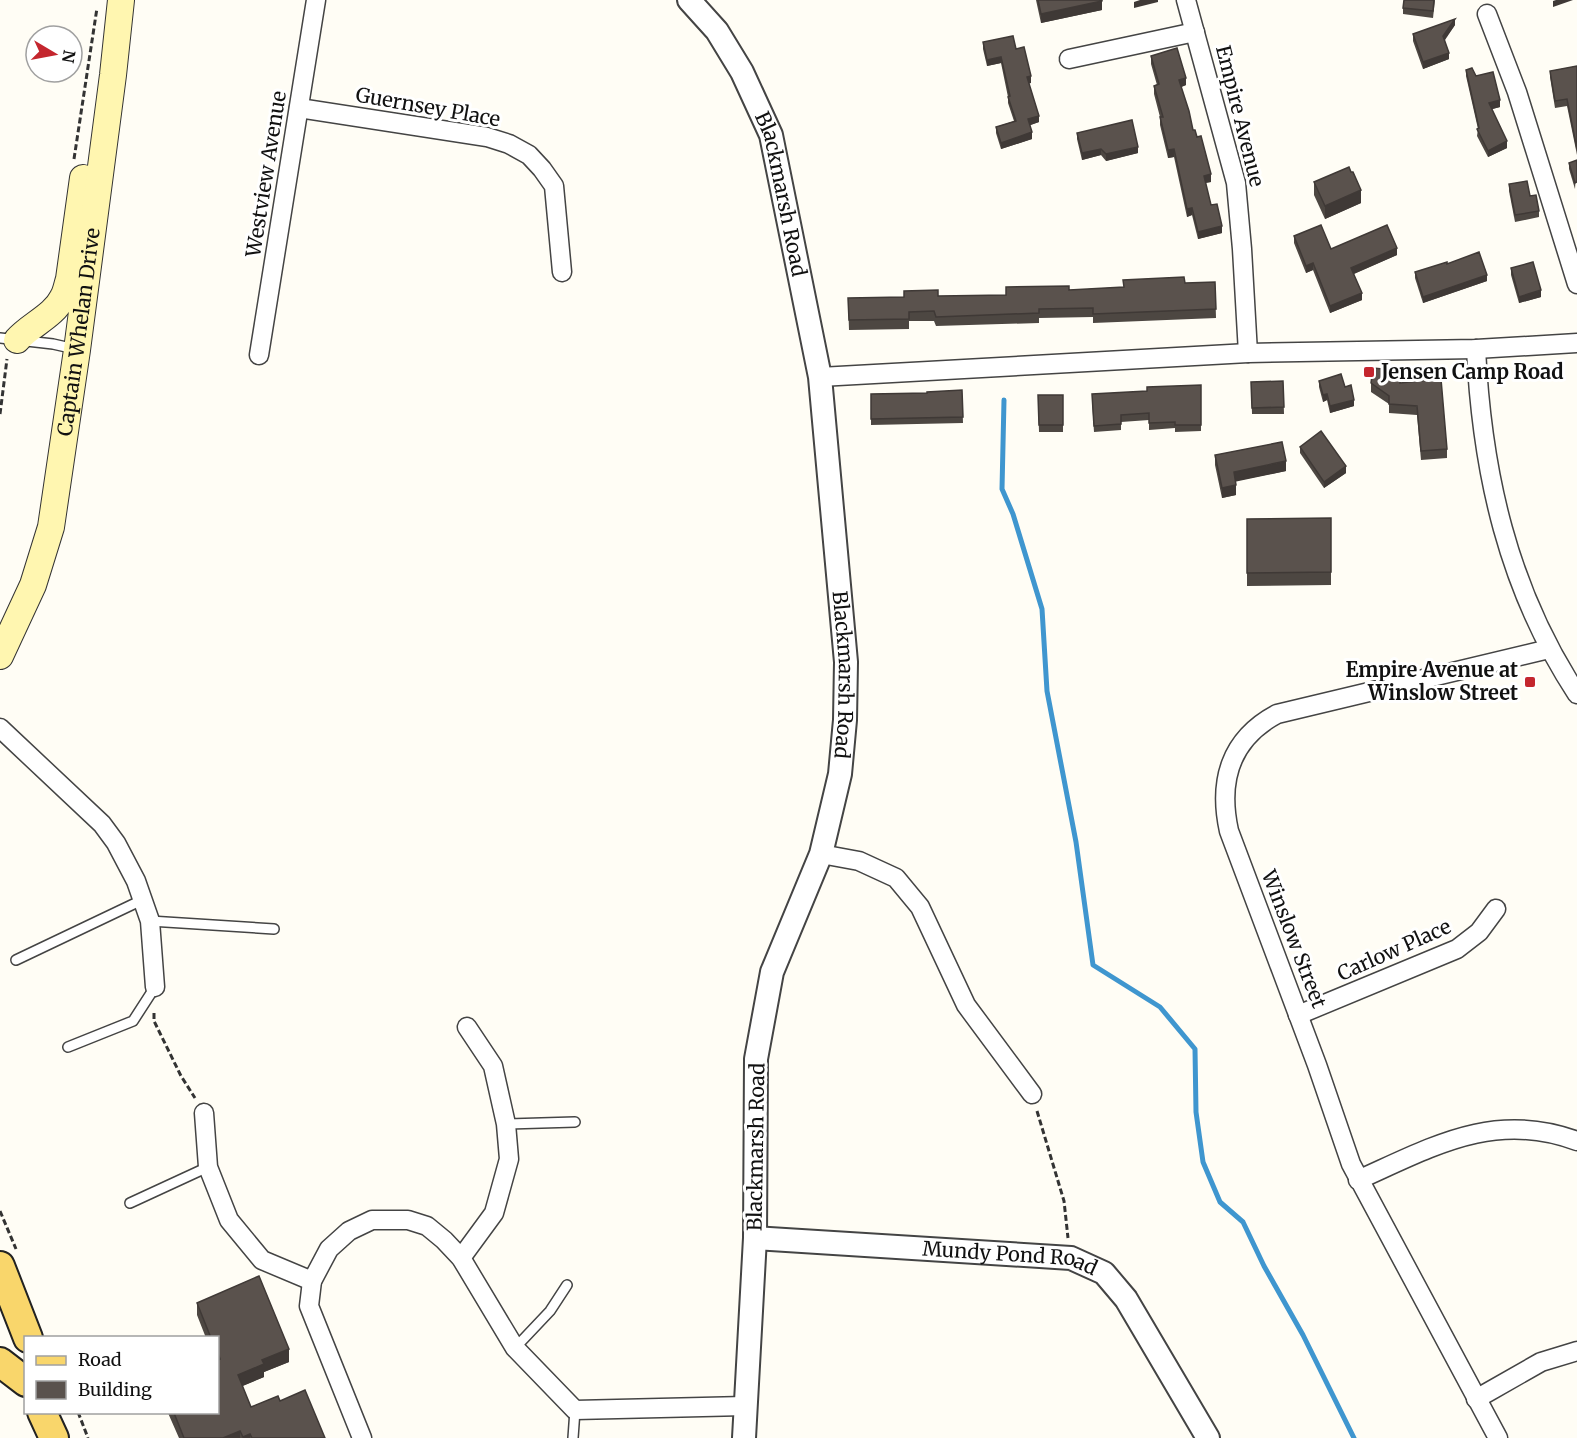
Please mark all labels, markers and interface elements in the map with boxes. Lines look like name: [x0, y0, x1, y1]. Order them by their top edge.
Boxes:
north arrow: [24, 24, 84, 84]
street label: Empire Avenue: [1211, 43, 1270, 189]
text: N: [58, 49, 80, 65]
street label: Guernsey Place: [354, 81, 502, 132]
street label: Westview Avenue: [240, 89, 291, 260]
street label: Blackmarsh Road: [750, 107, 812, 279]
street label: Captain Whelan Drive: [51, 226, 105, 438]
place label: Jensen Camp Road: [1380, 359, 1564, 384]
marker: Jensen Camp Road: [1362, 365, 1376, 379]
street label: Blackmarsh Road: [828, 590, 859, 760]
place label: Empire Avenue at Winslow Street: [1345, 657, 1518, 705]
marker: Empire Avenue at Winslow Street: [1523, 675, 1537, 689]
street label: Winslow Street: [1256, 865, 1332, 1012]
street label: Carlow Place: [1333, 913, 1455, 986]
street label: Blackmarsh Road: [742, 1063, 769, 1231]
street label: Mundy Pond Road: [922, 1236, 1101, 1280]
legend: [24, 1336, 219, 1414]
text: Road: [78, 1348, 122, 1371]
text: Building: [78, 1378, 152, 1401]

